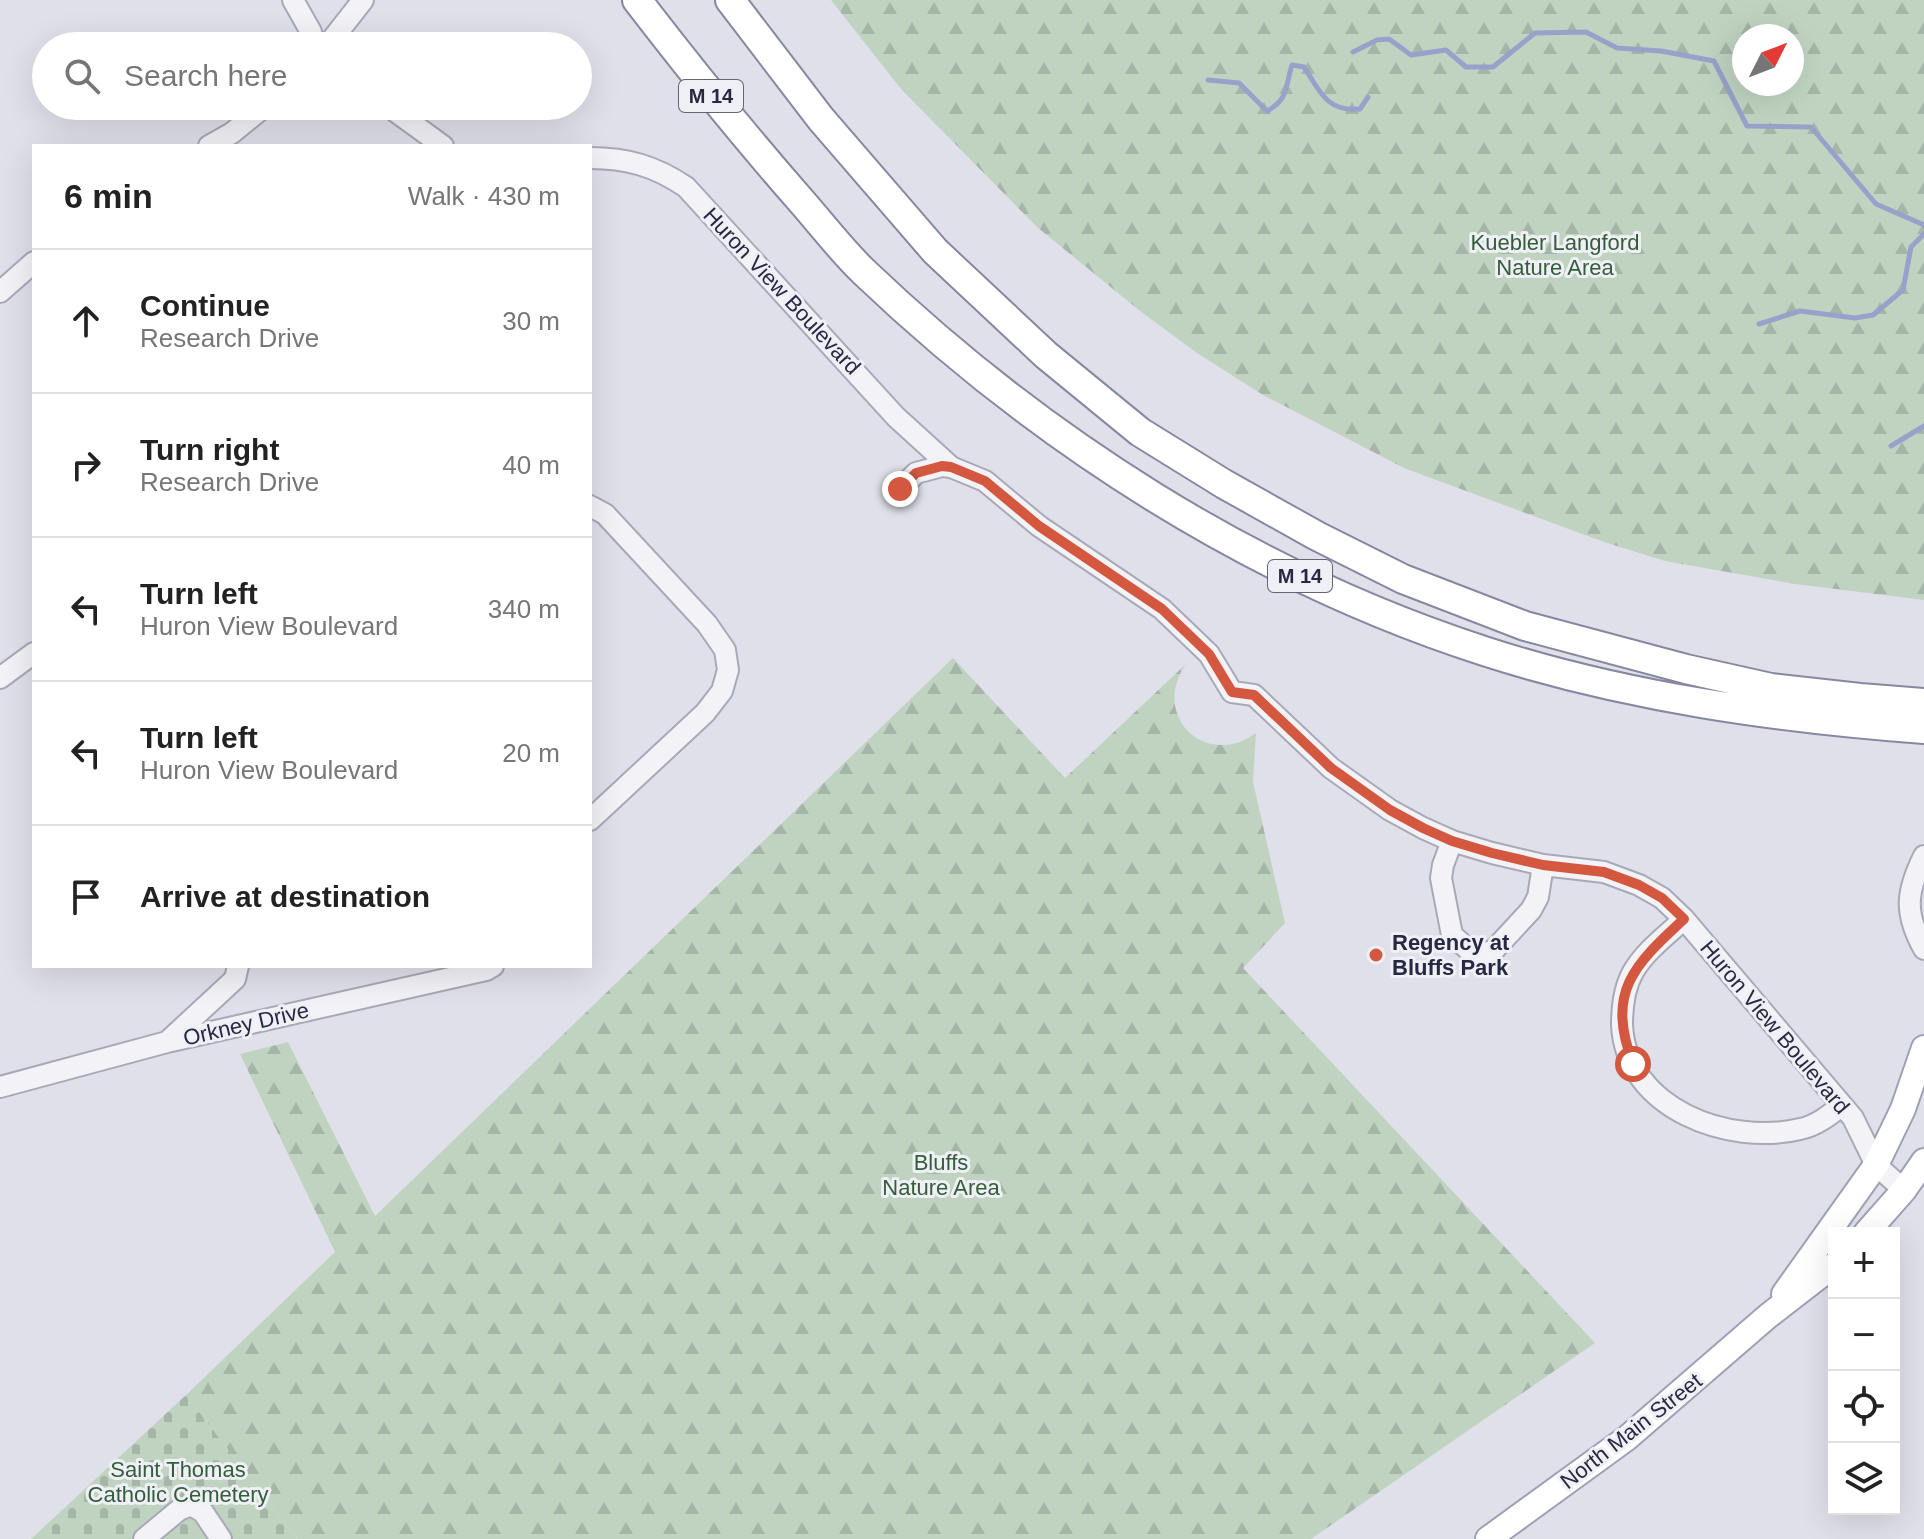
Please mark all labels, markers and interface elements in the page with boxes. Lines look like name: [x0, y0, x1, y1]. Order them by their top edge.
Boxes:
north arrow: [1732, 24, 1804, 96]
search box: [32, 32, 592, 120]
icon: search: [60, 54, 104, 98]
text: Search here: [124, 59, 287, 92]
road number: M 14: [679, 80, 743, 112]
text: 6 min: [64, 177, 153, 215]
text: Walk · 430 m: [408, 181, 560, 211]
street label: Huron View Boulevard: [698, 203, 866, 379]
park label: Kuebler Langford Nature Area: [1471, 230, 1639, 280]
text: Continue: [140, 289, 270, 322]
icon: ahead: [64, 299, 108, 343]
text: 30 m: [502, 306, 560, 336]
text: Research Drive: [140, 323, 319, 353]
text: Turn right: [140, 433, 279, 466]
icon: right: [64, 443, 108, 487]
text: 40 m: [502, 450, 560, 480]
text: Research Drive: [140, 467, 319, 497]
route end: [882, 471, 918, 507]
road number: M 14: [1268, 560, 1332, 592]
text: Turn left: [140, 577, 258, 610]
icon: left: [64, 587, 108, 631]
text: 340 m: [488, 594, 560, 624]
text: Huron View Boulevard: [140, 611, 398, 641]
text: Turn left: [140, 721, 258, 754]
icon: left: [64, 731, 108, 775]
text: 20 m: [502, 738, 560, 768]
text: Huron View Boulevard: [140, 755, 398, 785]
icon: arrive: [64, 875, 108, 919]
text: Arrive at destination: [140, 880, 430, 913]
place label: Regency at Bluffs Park: [1392, 930, 1510, 980]
street label: Huron View Boulevard: [1695, 935, 1855, 1119]
marker: Regency at Bluffs Park: [1367, 946, 1385, 964]
street label: Orkney Drive: [181, 997, 311, 1051]
route start: [1615, 1046, 1651, 1082]
park label: Bluffs Nature Area: [882, 1150, 1000, 1200]
map controls: [1828, 1227, 1900, 1515]
button: +: [1828, 1227, 1900, 1299]
button: −: [1828, 1299, 1900, 1371]
street label: North Main Street: [1555, 1368, 1707, 1494]
button: locate: [1828, 1371, 1900, 1443]
button: layers: [1828, 1443, 1900, 1515]
park label: Saint Thomas Catholic Cemetery: [88, 1457, 268, 1507]

